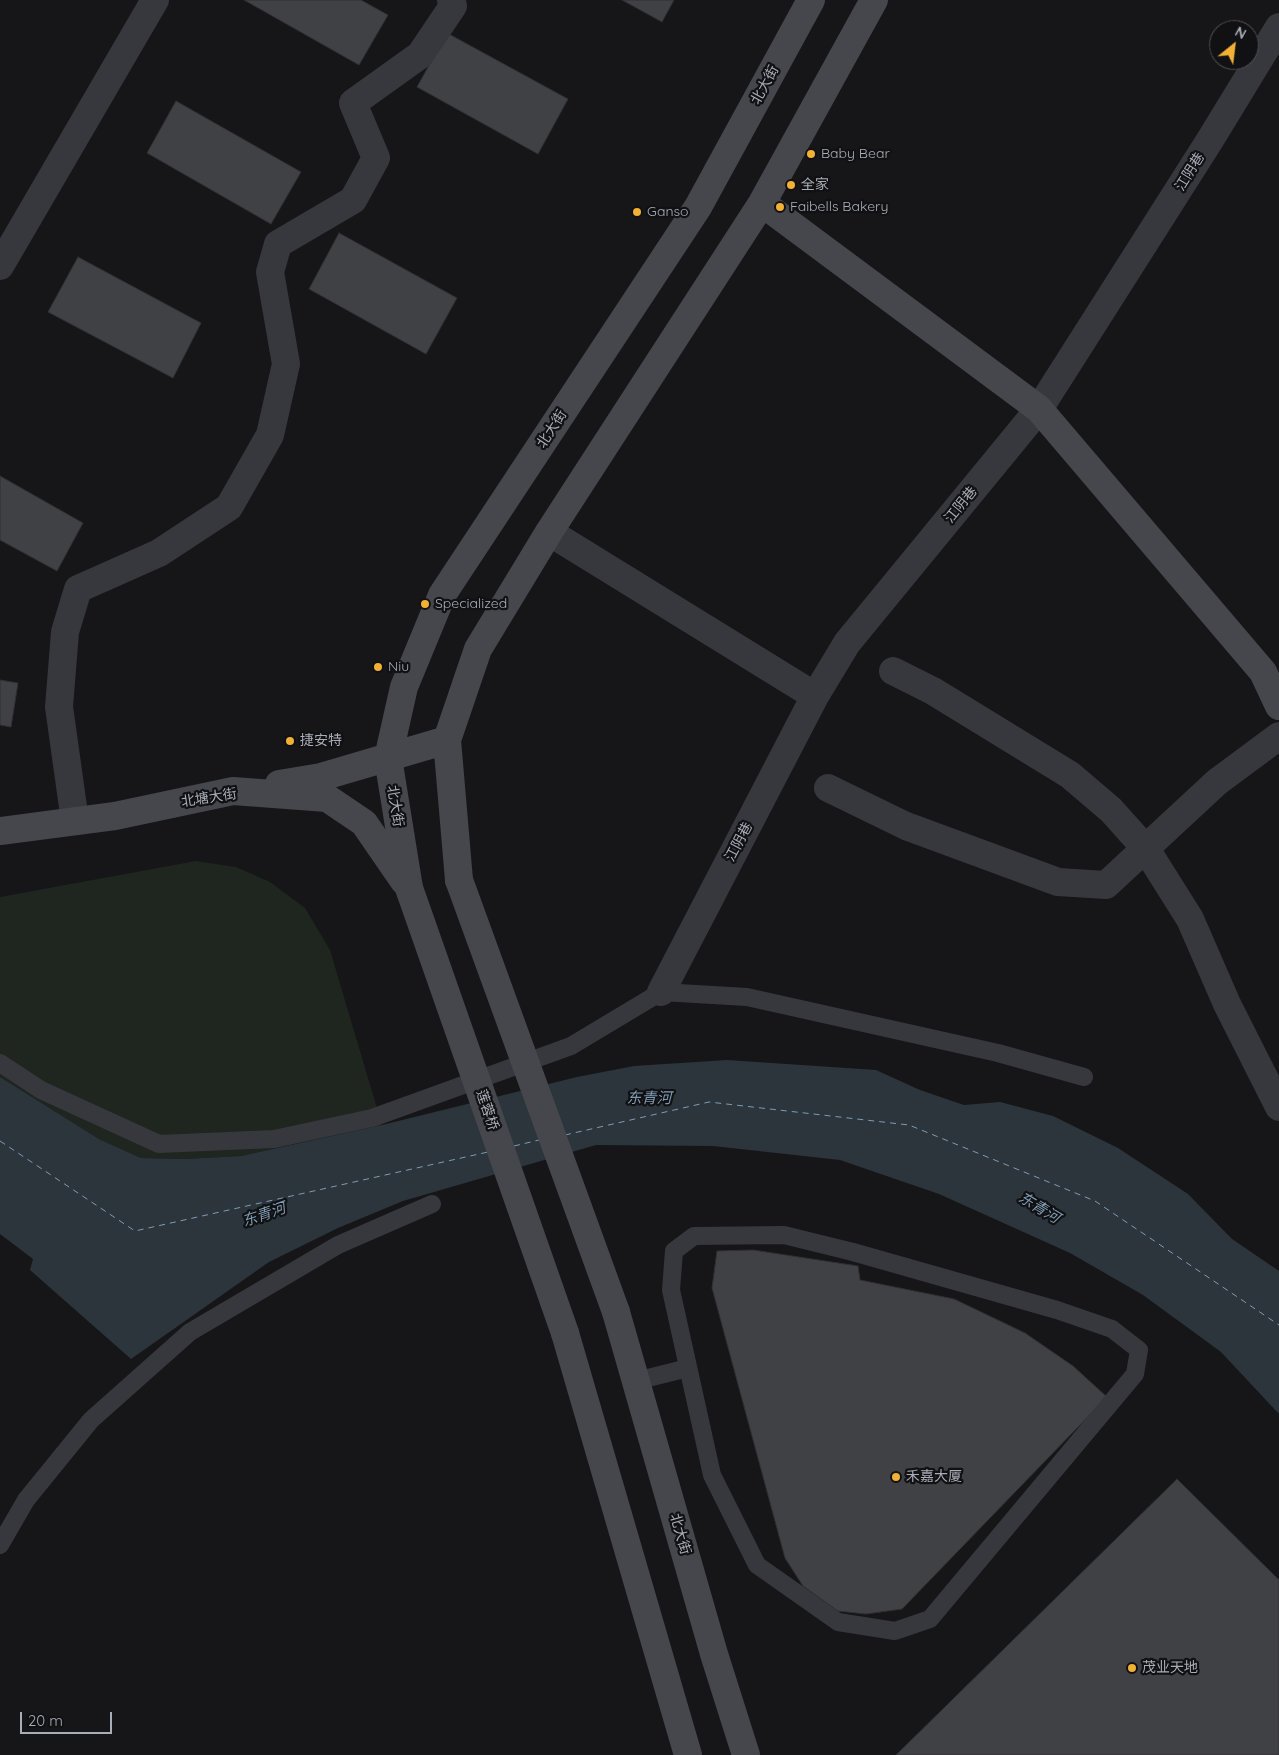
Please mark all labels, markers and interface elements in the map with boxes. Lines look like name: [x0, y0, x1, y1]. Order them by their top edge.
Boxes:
north arrow: [1209, 20, 1259, 70]
text: N: [1232, 22, 1250, 43]
street label: 北大街: [747, 63, 783, 107]
place label: Baby Bear: [821, 146, 890, 162]
marker: Baby Bear: [805, 148, 817, 160]
street label: 江阴巷: [1172, 150, 1208, 194]
place label: 全家: [801, 177, 829, 193]
marker: 全家: [785, 179, 797, 191]
place label: Faibells Bakery: [790, 199, 888, 215]
marker: Faibells Bakery: [774, 201, 786, 213]
place label: Ganso: [647, 204, 689, 220]
marker: Ganso: [631, 206, 643, 218]
street label: 北大街: [534, 407, 570, 451]
street label: 江阴巷: [941, 483, 981, 527]
place label: Specialized: [435, 596, 507, 612]
marker: Specialized: [419, 598, 431, 610]
place label: Niu: [388, 659, 409, 675]
marker: Niu: [372, 661, 384, 673]
place label: 捷安特: [300, 733, 342, 749]
marker: 捷安特: [284, 735, 296, 747]
street label: 北大街: [383, 784, 407, 828]
street label: 北塘大街: [180, 785, 238, 811]
street label: 江阴巷: [722, 820, 756, 864]
street label: 莲蓉桥: [472, 1087, 502, 1133]
water label: 东青河: [627, 1089, 671, 1107]
water label: 东青河: [1015, 1189, 1063, 1227]
water label: 东青河: [240, 1199, 288, 1231]
place label: 禾嘉大厦: [906, 1469, 962, 1485]
marker: 禾嘉大厦: [890, 1471, 902, 1483]
street label: 北大街: [666, 1511, 694, 1557]
place label: 茂业天地: [1142, 1660, 1198, 1676]
marker: 茂业天地: [1126, 1662, 1138, 1674]
scale bar: [22, 1702, 115, 1734]
text: 20 m: [28, 1711, 63, 1730]

